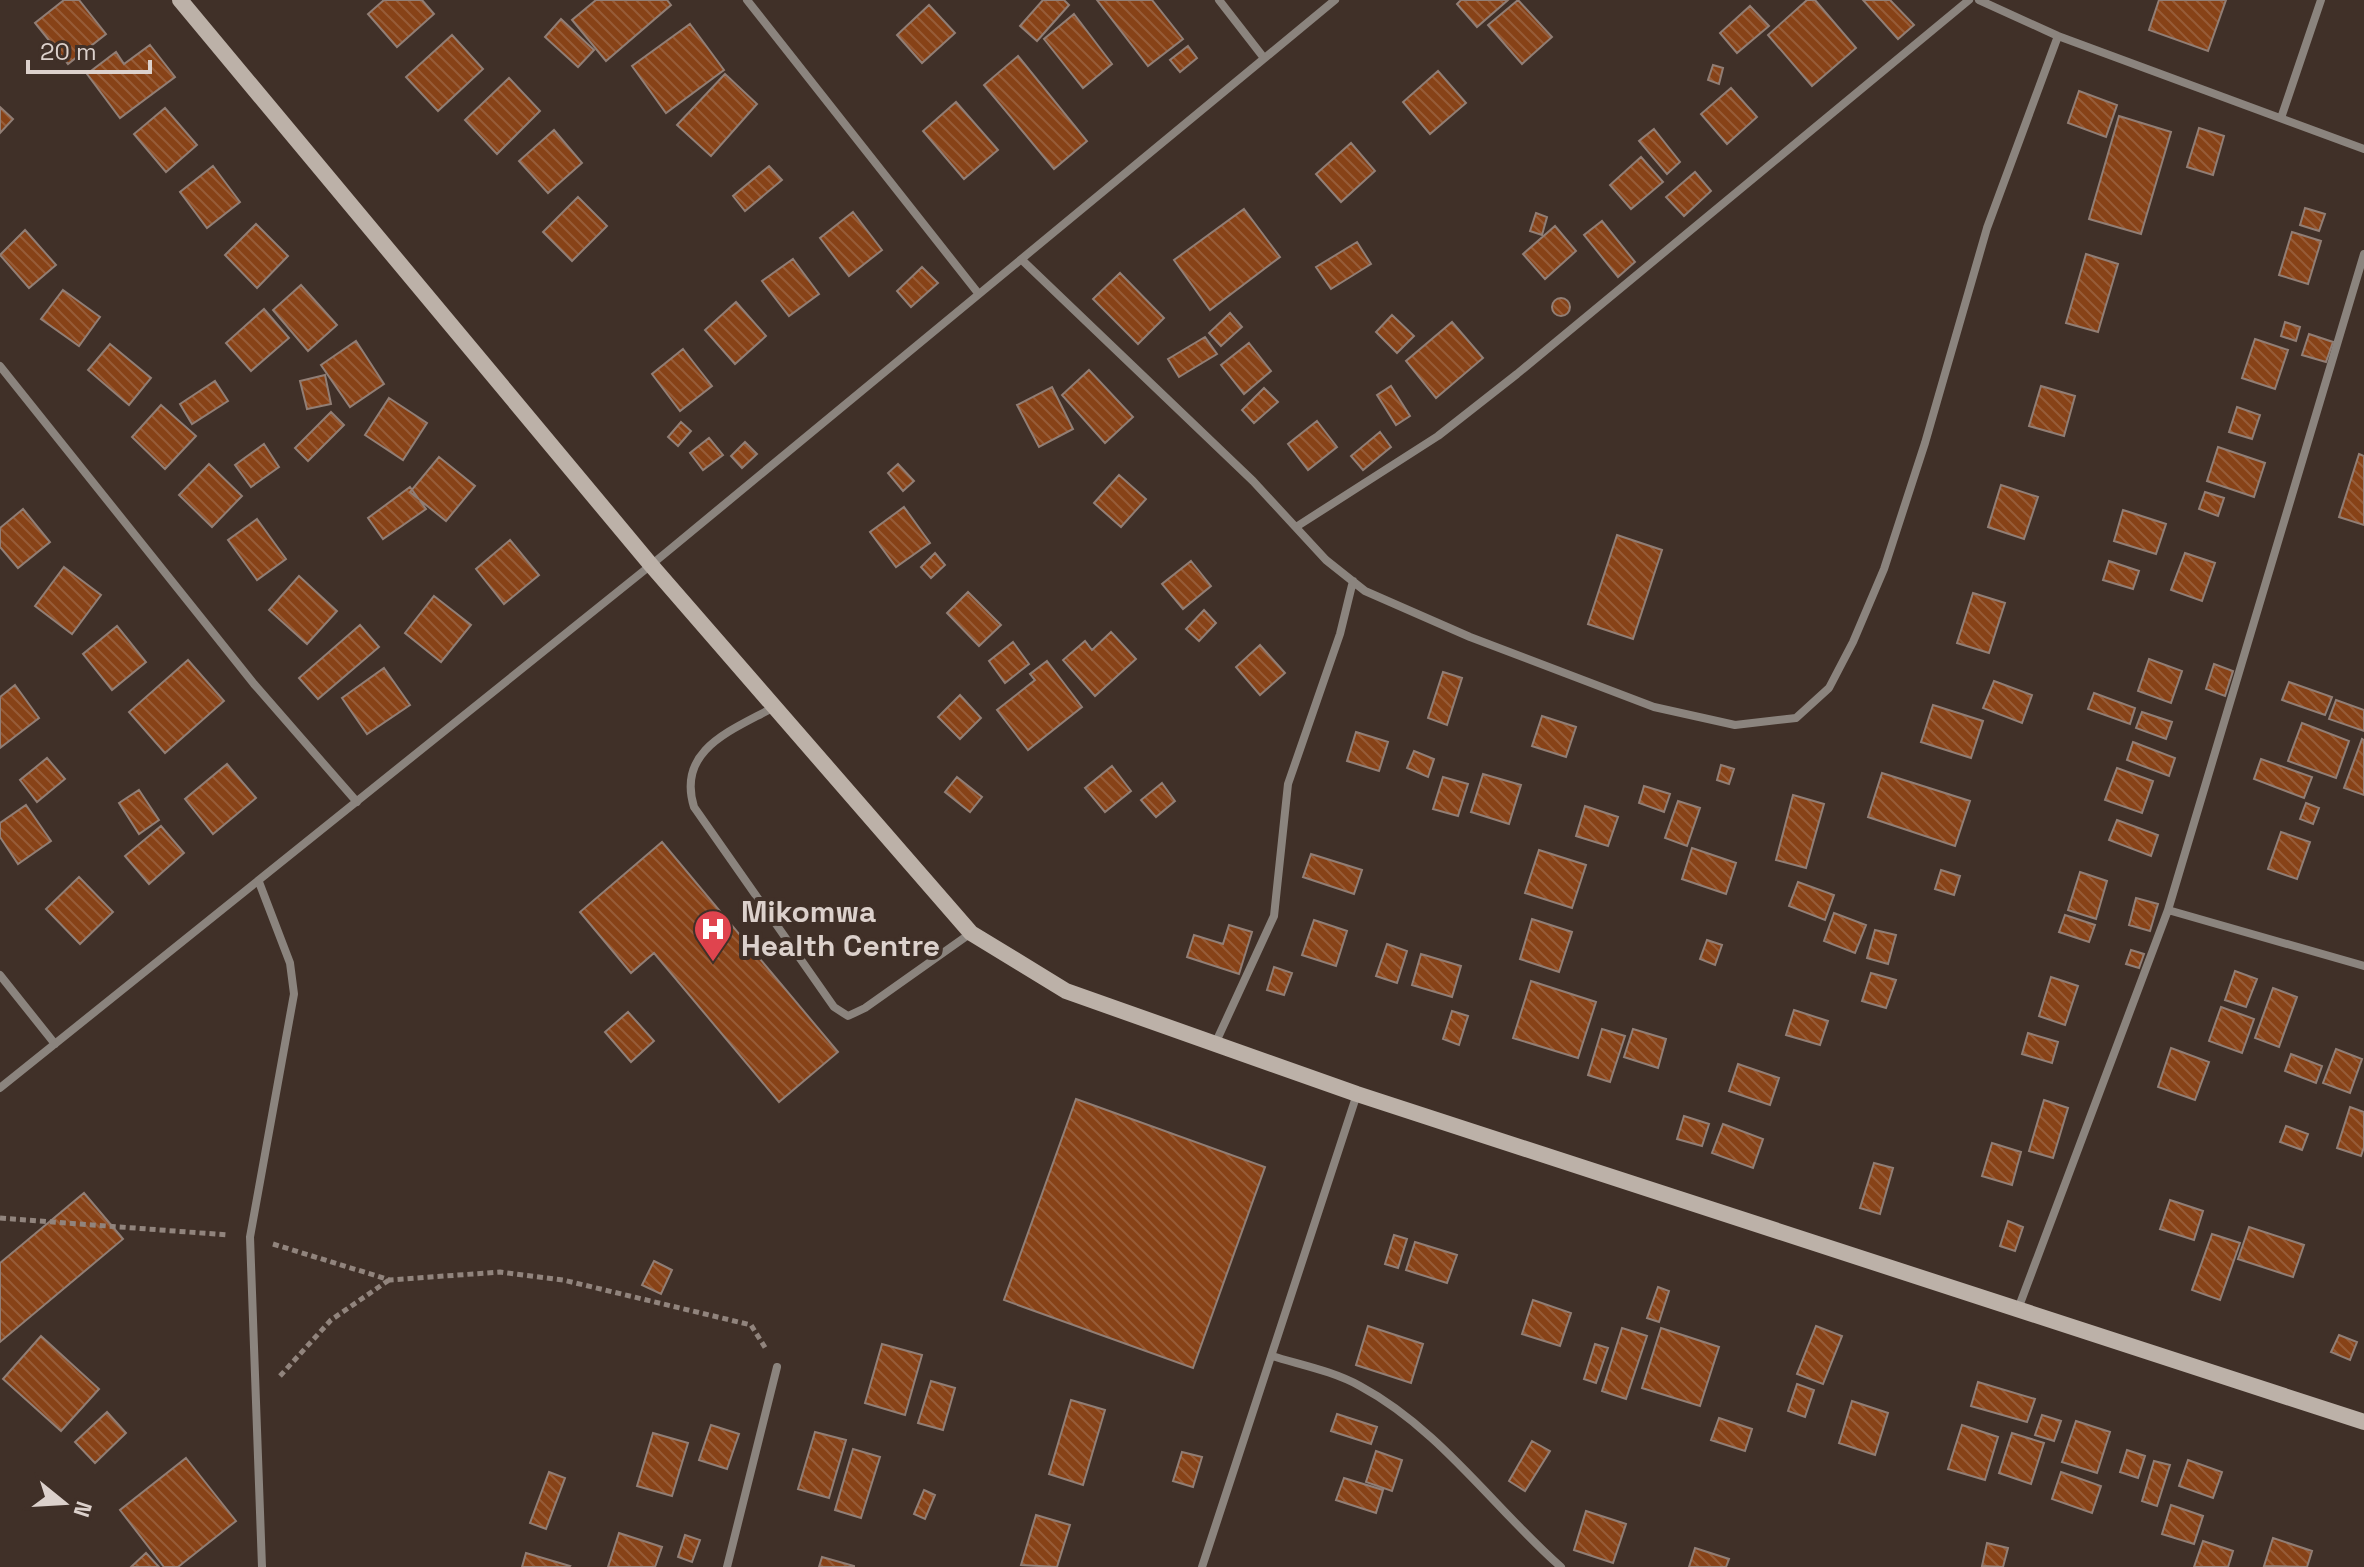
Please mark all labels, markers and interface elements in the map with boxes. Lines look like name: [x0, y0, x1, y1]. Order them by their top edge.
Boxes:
scale bar: [28, 24, 150, 74]
text: 20 m: [40, 36, 97, 67]
place label: Mikomwa Health Centre: [741, 892, 940, 965]
hospital icon: Mikomwa Health Centre: [692, 908, 734, 963]
north arrow: [24, 1463, 104, 1543]
text: N: [67, 1498, 99, 1521]

